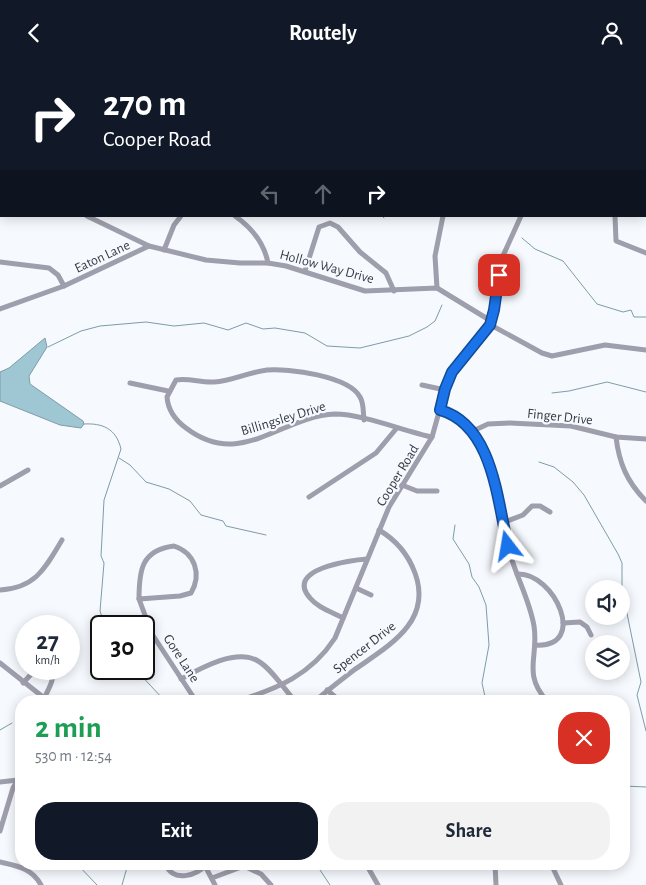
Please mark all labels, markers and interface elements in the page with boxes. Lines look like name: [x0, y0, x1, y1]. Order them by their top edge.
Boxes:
icon: back: [20, 19, 48, 47]
icon: person: [598, 19, 626, 47]
text: Routely: [289, 22, 357, 44]
icon: right: [20, 85, 85, 150]
text: 270 m: [103, 87, 186, 122]
text: Cooper Road: [103, 128, 211, 150]
icon: left: [256, 180, 284, 208]
icon: ahead: [309, 180, 337, 208]
icon: right: [362, 180, 390, 208]
street label: Eaton Lane: [73, 238, 132, 276]
street label: Hollow Way Drive: [278, 248, 375, 286]
pin: [478, 254, 520, 296]
icon: arrive: [485, 261, 513, 289]
street label: Billingsley Drive: [239, 399, 327, 438]
street label: Finger Drive: [526, 407, 593, 427]
street label: Cooper Road: [374, 442, 422, 509]
position arrow: [481, 519, 533, 571]
map controls: [585, 580, 630, 680]
button: sound: [585, 580, 630, 625]
speed limit sign: 30: [90, 615, 155, 680]
street label: Spencer Drive: [331, 619, 399, 676]
text: 27: [36, 629, 59, 654]
street label: Gore Lane: [161, 632, 202, 685]
button: layers: [585, 635, 630, 680]
text: km/h: [35, 654, 60, 666]
button: close: [558, 712, 610, 764]
text: 2 min: [35, 713, 102, 743]
text: 530 m · 12:54: [35, 748, 112, 764]
button: Exit: [35, 802, 318, 860]
button: Share: [328, 802, 610, 860]

